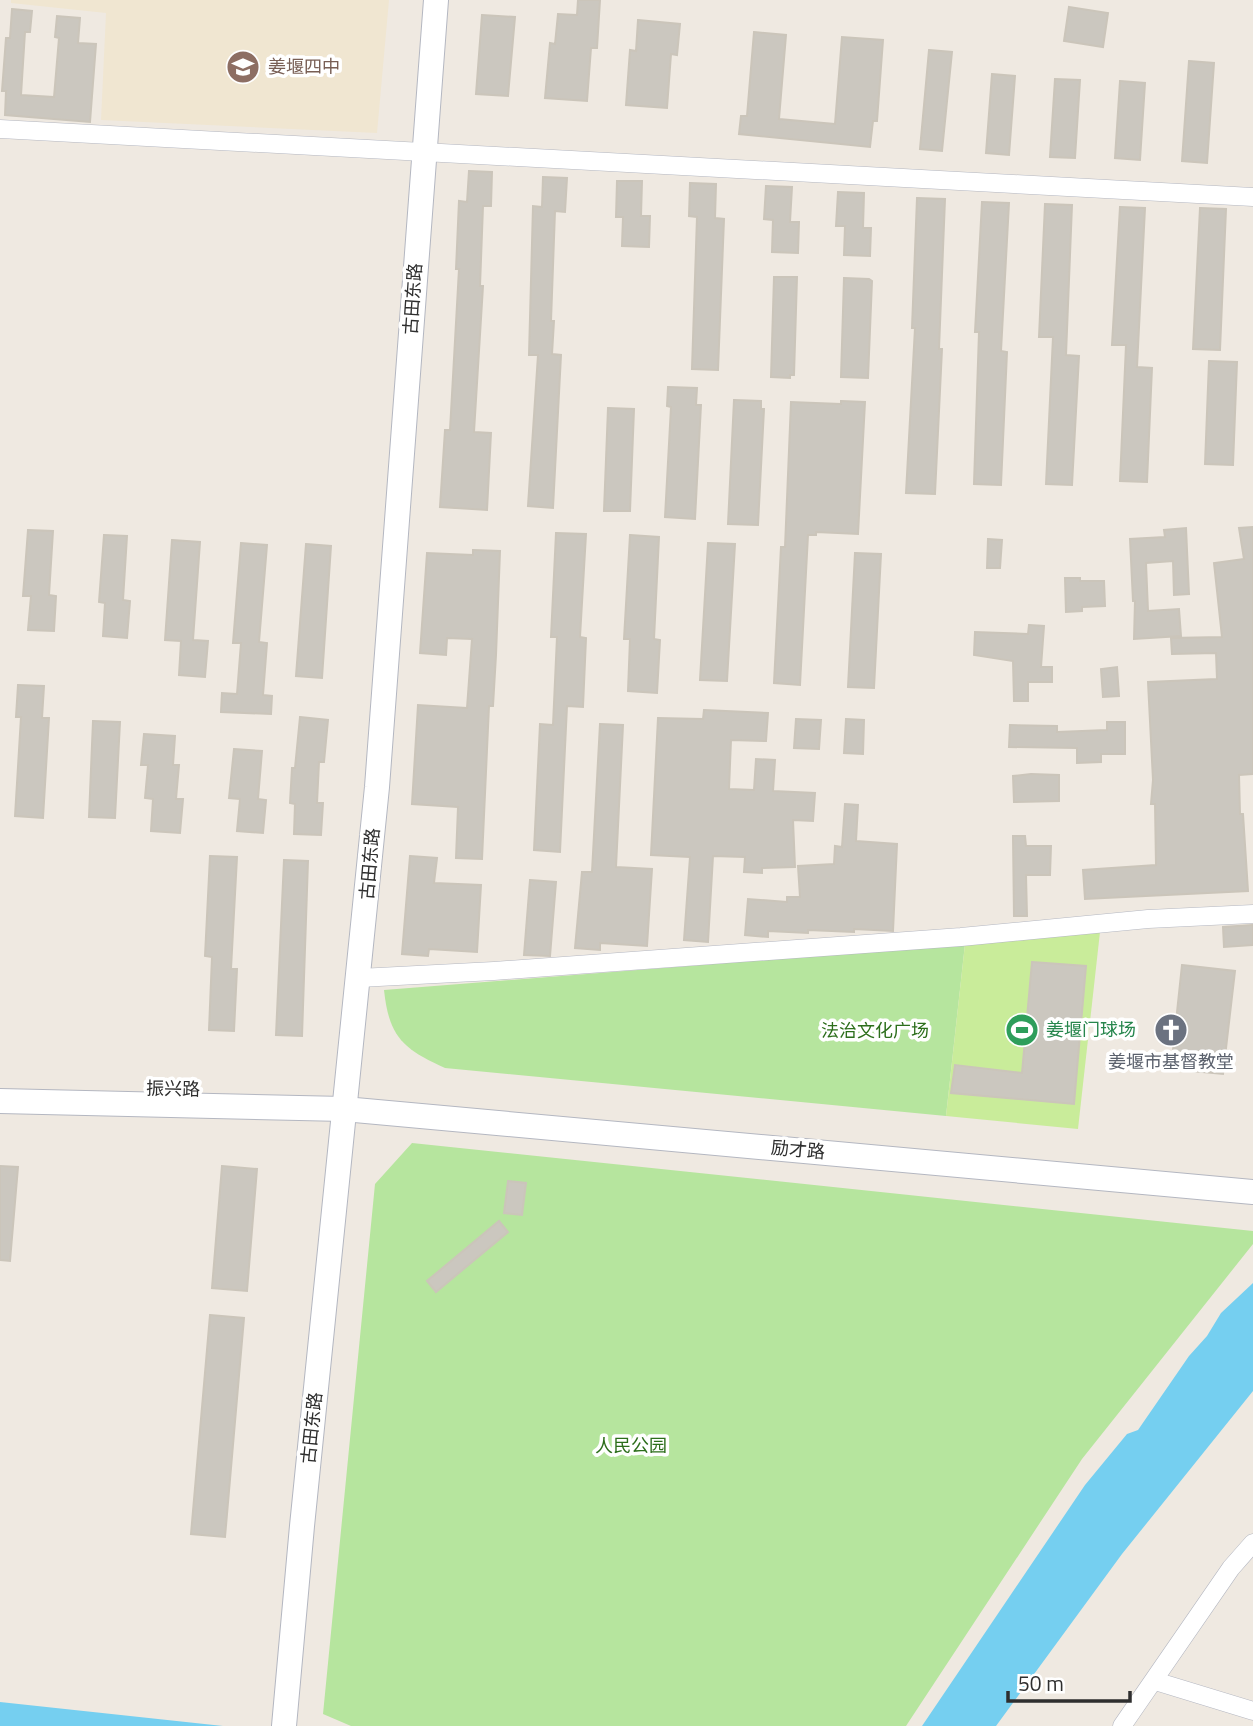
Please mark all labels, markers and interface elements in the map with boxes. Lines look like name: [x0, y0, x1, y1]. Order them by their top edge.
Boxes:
school or university icon: 姜堰四中: [224, 48, 262, 86]
place label: 姜堰四中: [268, 53, 340, 80]
street label: 古田东路: [397, 262, 428, 336]
street label: 古田东路: [353, 827, 386, 901]
sports icon: 姜堰门球场: [1003, 1011, 1041, 1049]
church icon: 姜堰市基督教堂: [1152, 1011, 1190, 1049]
place label: 姜堰门球场: [1046, 1016, 1136, 1043]
park label: 法治文化广场: [821, 1017, 929, 1044]
place label: 姜堰市基督教堂: [1108, 1048, 1234, 1075]
street label: 振兴路: [146, 1075, 200, 1102]
street label: 励才路: [770, 1134, 826, 1165]
street label: 古田东路: [294, 1391, 329, 1465]
park label: 人民公园: [595, 1432, 667, 1459]
scale bar: [1008, 1660, 1130, 1704]
text: 50 m: [1018, 1667, 1064, 1699]

